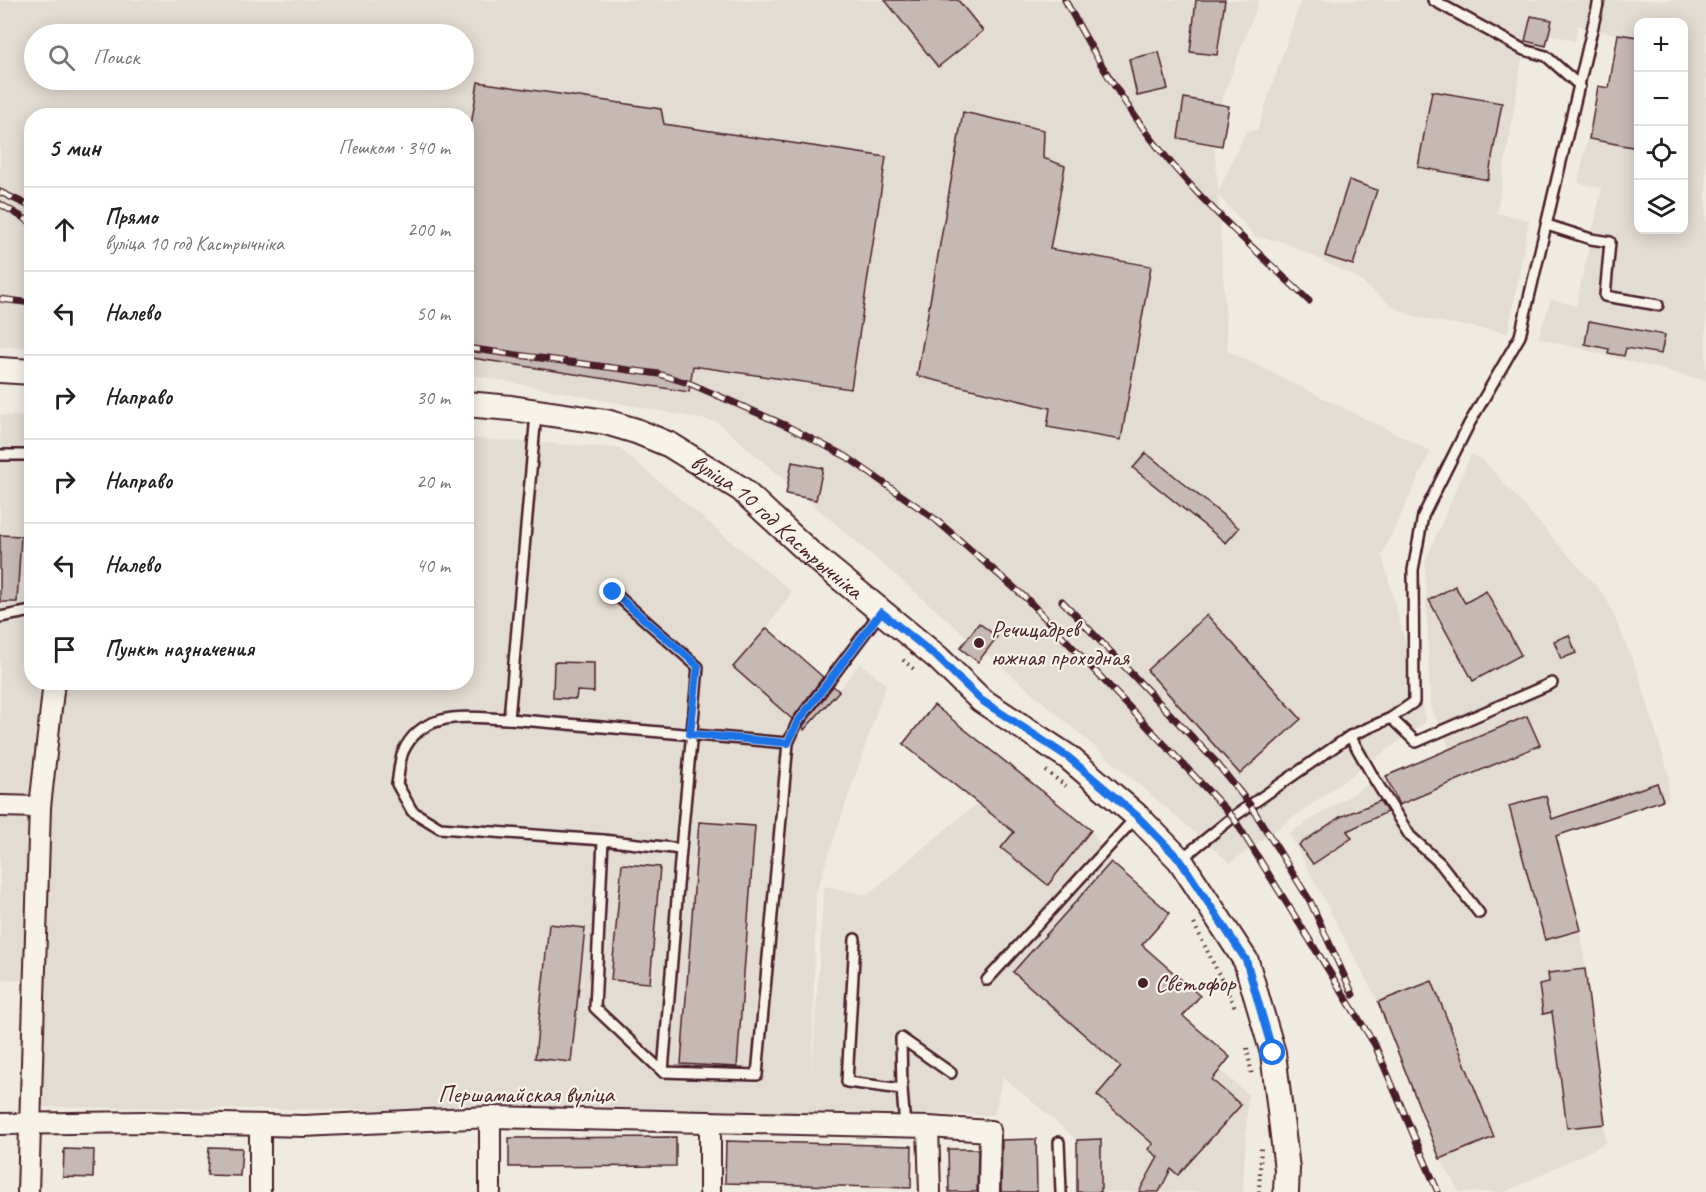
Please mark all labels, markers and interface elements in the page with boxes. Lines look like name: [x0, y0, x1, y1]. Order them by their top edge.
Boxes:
map controls: [1634, 18, 1688, 234]
button: +: [1634, 18, 1688, 72]
search box: [24, 24, 474, 90]
icon: search: [45, 41, 78, 74]
text: Поиск: [93, 43, 139, 71]
button: −: [1634, 72, 1688, 126]
button: locate: [1634, 126, 1688, 180]
text: 5 мин: [48, 131, 100, 164]
text: Пешком · 340 m: [338, 135, 450, 160]
button: layers: [1634, 180, 1688, 234]
text: Прямо: [105, 203, 157, 231]
icon: ahead: [48, 213, 81, 246]
text: 200 m: [407, 217, 450, 242]
text: вуліца 10 год Кастрычніка: [105, 231, 284, 256]
icon: left: [48, 297, 81, 330]
text: Налево: [105, 299, 161, 327]
text: 50 m: [416, 301, 450, 326]
icon: right: [48, 381, 81, 414]
text: Направо: [105, 383, 172, 411]
text: 30 m: [416, 385, 450, 410]
street label: вуліца 10 год Кастрычніка: [685, 447, 870, 606]
icon: right: [48, 465, 81, 498]
text: Направо: [105, 467, 172, 495]
text: 20 m: [416, 469, 450, 494]
icon: left: [48, 549, 81, 582]
text: Налево: [105, 551, 161, 579]
text: 40 m: [416, 553, 450, 578]
route end: [599, 578, 625, 604]
place label: Речицадрев южная проходная: [991, 614, 1131, 672]
icon: arrive: [48, 633, 81, 666]
text: Пункт назначения: [105, 635, 254, 663]
marker: Речицадрев южная проходная: [972, 636, 986, 650]
place label: Светофор: [1155, 968, 1236, 998]
marker: Светофор: [1136, 976, 1150, 990]
route start: [1259, 1039, 1285, 1065]
street label: Першамайская вуліца: [438, 1079, 616, 1109]

